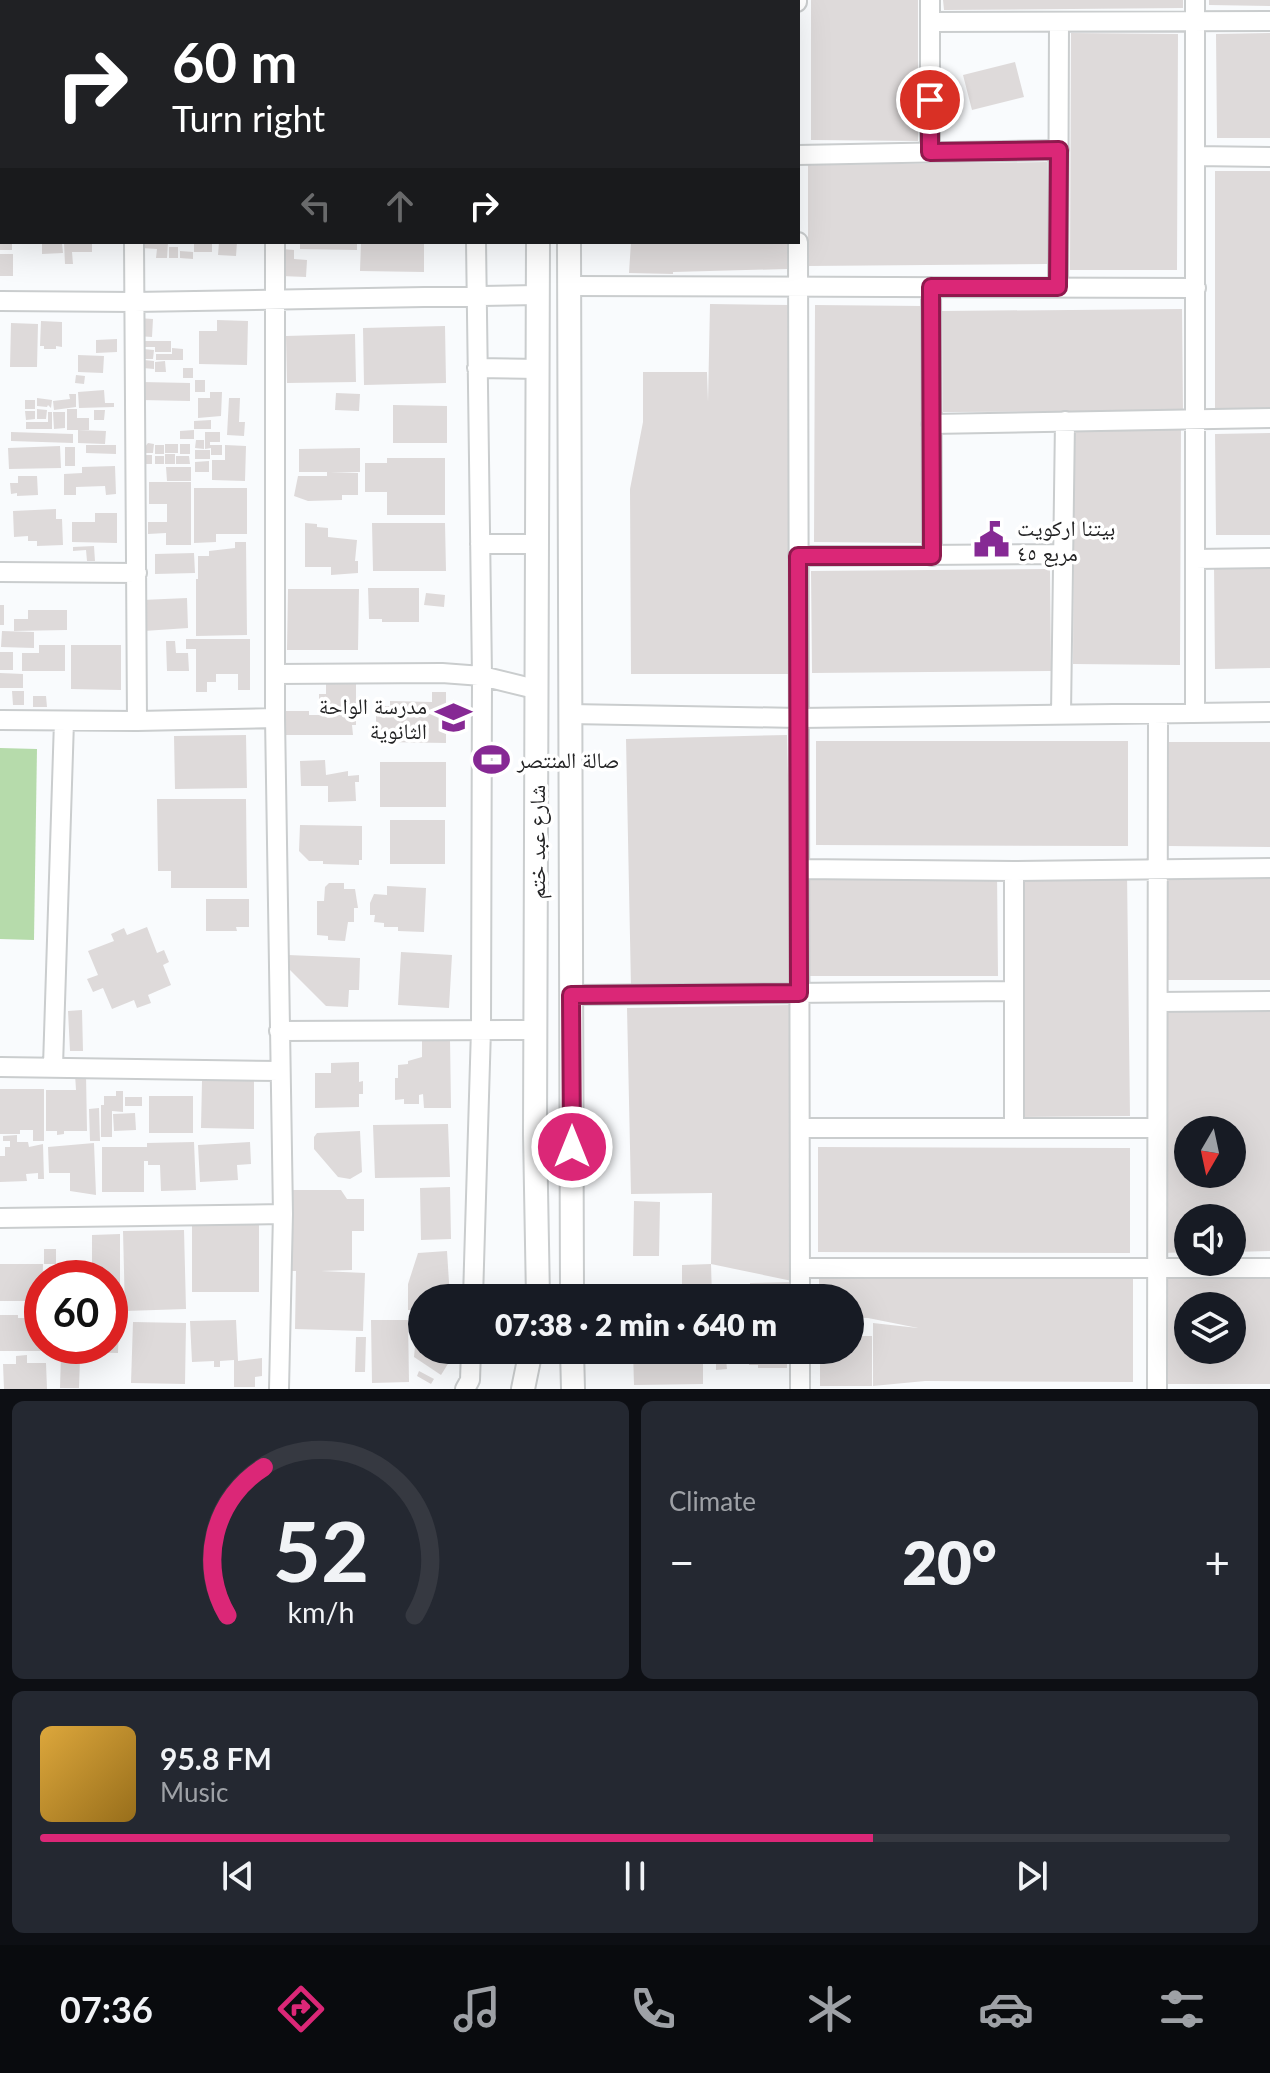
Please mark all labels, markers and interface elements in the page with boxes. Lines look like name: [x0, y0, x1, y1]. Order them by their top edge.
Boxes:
text: 60 m: [172, 28, 297, 95]
icon: right: [40, 32, 144, 136]
pin: [896, 66, 964, 134]
icon: arrive: [908, 78, 952, 122]
text: Turn right: [172, 96, 325, 140]
icon: left: [294, 184, 338, 228]
icon: ahead: [378, 184, 422, 228]
icon: right: [462, 184, 506, 228]
place label: بيتنا اركويت مربع ٤٥: [1017, 514, 1115, 567]
public building icon: بيتنا اركويت مربع ٤٥: [972, 521, 1010, 559]
place label: مدرسة الواحة الثانوية: [319, 692, 427, 744]
school or university icon: مدرسة الواحة الثانوية: [434, 699, 472, 737]
sports icon: صالة المنتصر: [472, 740, 510, 778]
place label: صالة المنتصر: [516, 746, 619, 773]
street label: شارع عبد ختم: [523, 785, 552, 899]
position arrow: [530, 1105, 614, 1189]
north arrow: [1174, 1116, 1246, 1188]
map controls: [1174, 1116, 1246, 1364]
button: sound: [1174, 1204, 1246, 1276]
speed limit sign: 60: [24, 1260, 128, 1364]
button: layers: [1174, 1292, 1246, 1364]
text: 07:38 · 2 min · 640 m: [495, 1306, 777, 1342]
text: Climate: [669, 1485, 756, 1517]
text: 52: [272, 1500, 369, 1600]
text: 20°: [902, 1526, 997, 1598]
text: −: [669, 1536, 695, 1588]
text: +: [1204, 1536, 1230, 1588]
text: km/h: [287, 1595, 354, 1629]
text: 95.8 FM: [160, 1740, 272, 1776]
text: Music: [160, 1776, 228, 1808]
icon: previous: [216, 1854, 260, 1898]
icon: pause: [613, 1854, 657, 1898]
icon: next: [1010, 1854, 1054, 1898]
icon: directions: [273, 1981, 329, 2037]
icon: music: [449, 1981, 505, 2037]
icon: phone: [625, 1981, 681, 2037]
icon: climate: [802, 1981, 858, 2037]
icon: car: [978, 1981, 1034, 2037]
icon: filters: [1154, 1981, 1210, 2037]
text: 07:36: [60, 1987, 153, 2031]

